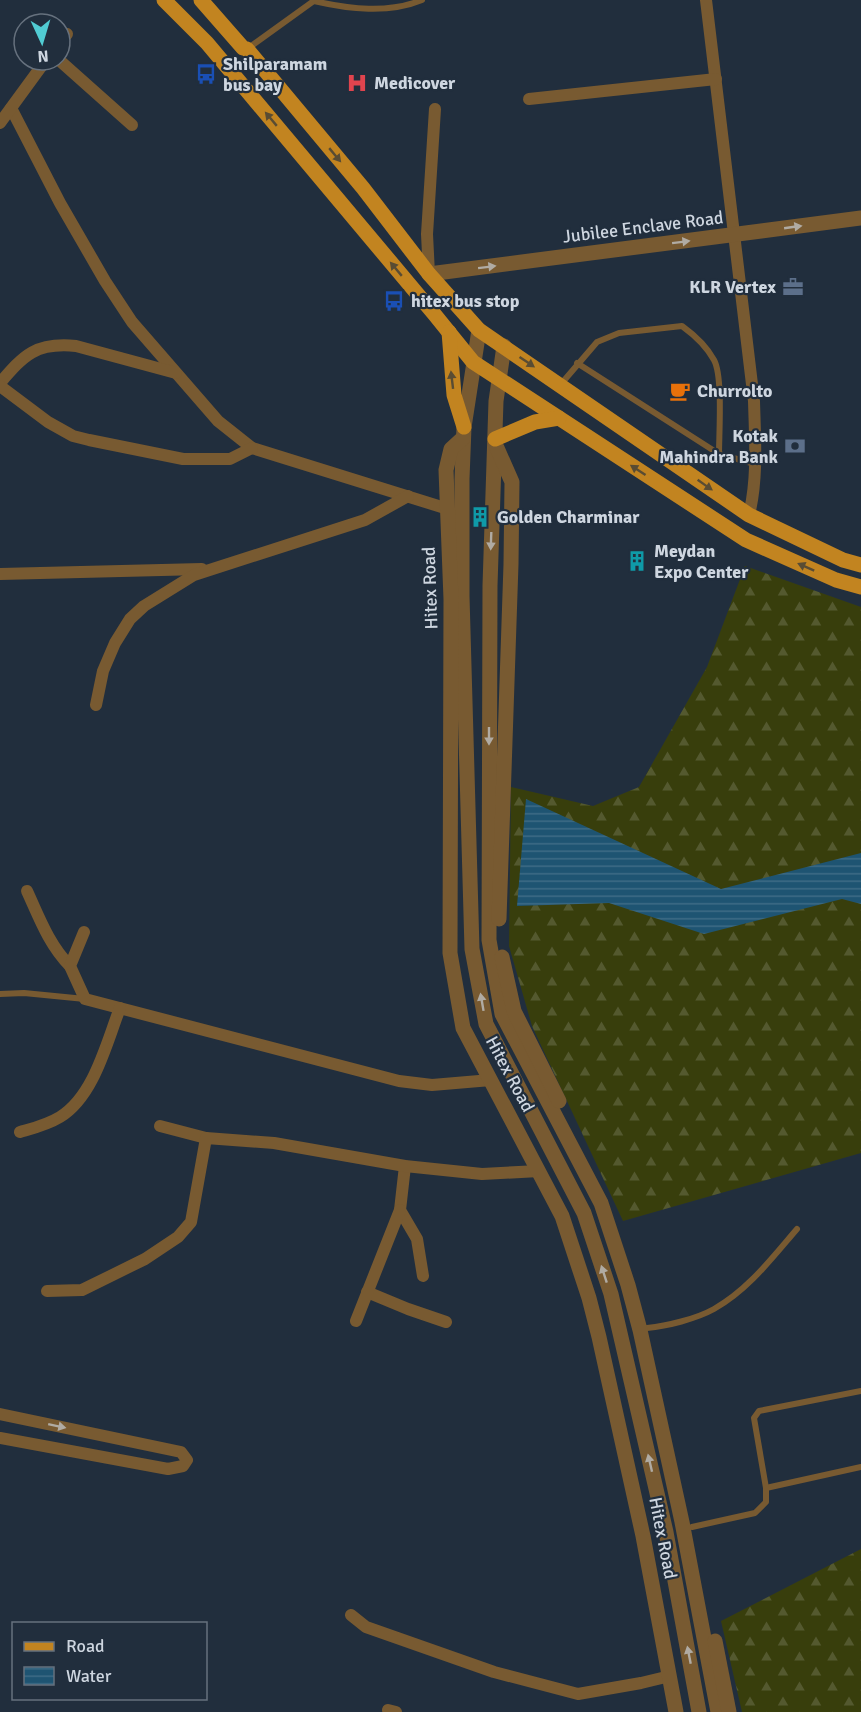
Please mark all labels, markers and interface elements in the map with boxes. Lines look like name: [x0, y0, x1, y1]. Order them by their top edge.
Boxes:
north arrow: [12, 12, 72, 72]
text: N: [37, 46, 49, 66]
place label: Shilparamam bus bay: [223, 53, 327, 96]
bus stop icon: Shilparamam bus bay: [194, 62, 218, 86]
hospital icon: Medicover: [345, 71, 369, 95]
place label: Medicover: [374, 72, 456, 94]
one-way arrow: [264, 111, 277, 127]
one-way arrow: [329, 147, 342, 163]
street label: Jubilee Enclave Road: [562, 206, 724, 248]
one-way arrow: [783, 222, 802, 232]
one-way arrow: [671, 237, 690, 246]
one-way arrow: [389, 261, 402, 277]
one-way arrow: [478, 262, 497, 272]
office icon: KLR Vertex: [781, 275, 805, 299]
place label: KLR Vertex: [689, 276, 776, 298]
bus stop icon: hitex bus stop: [382, 289, 406, 313]
place label: hitex bus stop: [411, 290, 520, 312]
one-way arrow: [519, 356, 535, 368]
one-way arrow: [448, 371, 457, 390]
cafe icon: Churrolto: [668, 379, 692, 403]
place label: Churrolto: [697, 380, 772, 402]
place label: Kotak Mahindra Bank: [659, 425, 779, 468]
bank icon: Kotak Mahindra Bank: [783, 434, 807, 458]
one-way arrow: [630, 465, 646, 476]
one-way arrow: [697, 479, 713, 490]
building icon: Golden Charminar: [468, 505, 492, 529]
place label: Golden Charminar: [497, 506, 640, 528]
one-way arrow: [487, 531, 496, 550]
place label: Meydan Expo Center: [654, 540, 749, 583]
street label: Hitex Road: [418, 546, 442, 630]
building icon: Meydan Expo Center: [625, 549, 649, 573]
one-way arrow: [797, 562, 815, 572]
one-way arrow: [484, 726, 494, 745]
one-way arrow: [477, 992, 486, 1011]
street label: Hitex Road: [481, 1032, 539, 1116]
one-way arrow: [599, 1265, 609, 1283]
one-way arrow: [48, 1422, 67, 1431]
one-way arrow: [645, 1454, 655, 1473]
street label: Hitex Road: [644, 1495, 682, 1581]
legend: [12, 1622, 207, 1700]
text: Road: [66, 1635, 105, 1657]
one-way arrow: [684, 1645, 693, 1664]
text: Water: [66, 1665, 112, 1687]

